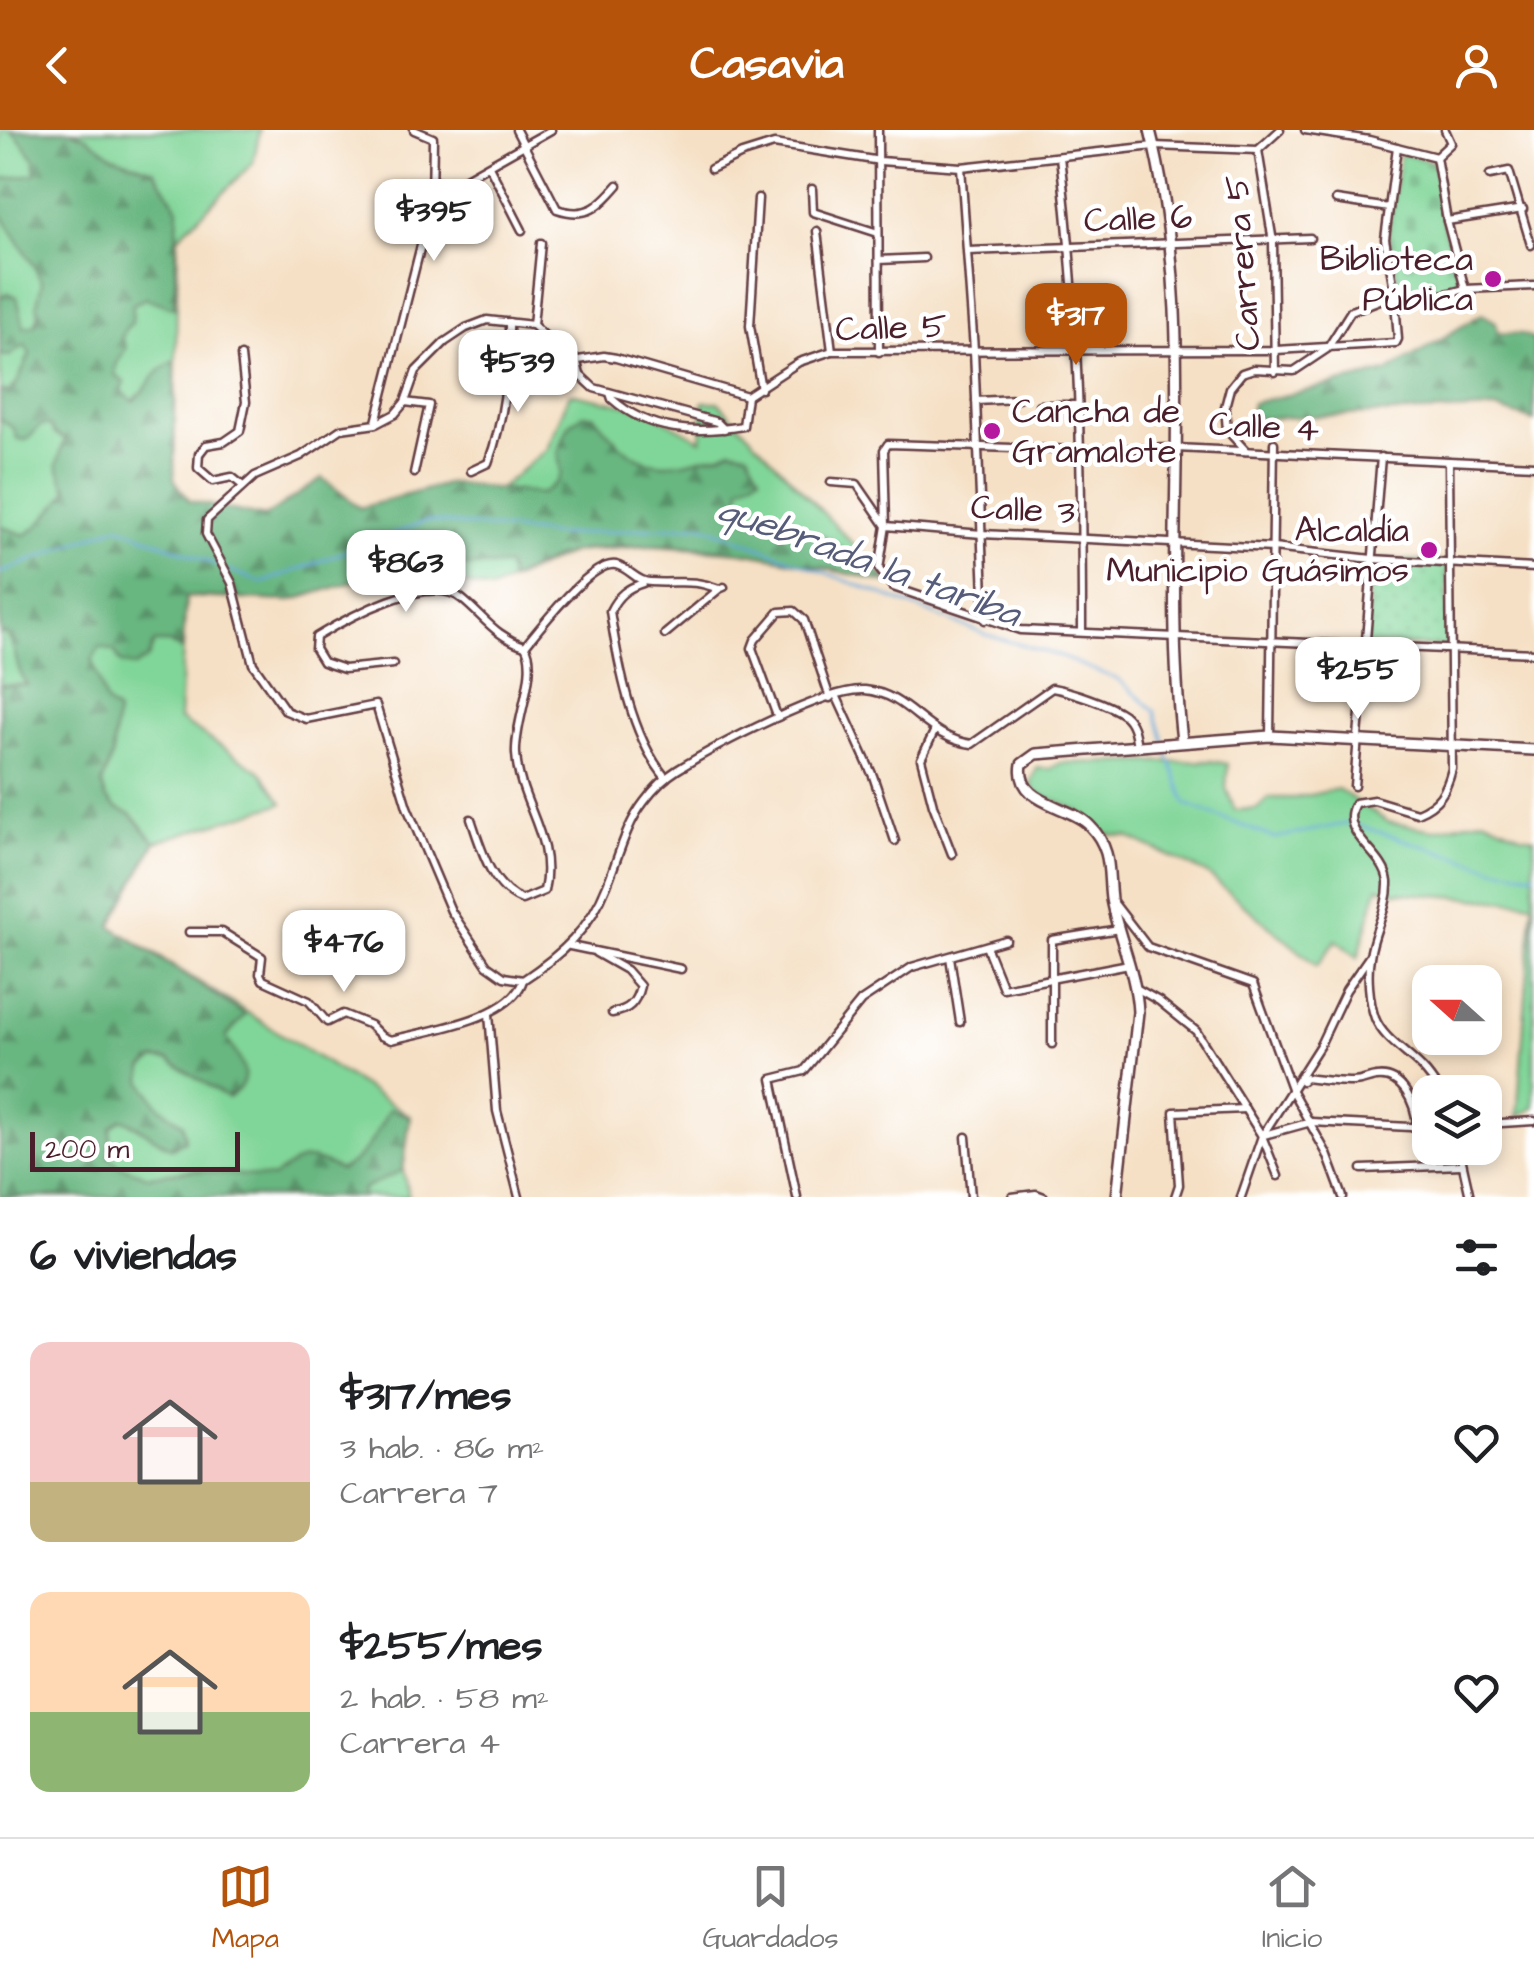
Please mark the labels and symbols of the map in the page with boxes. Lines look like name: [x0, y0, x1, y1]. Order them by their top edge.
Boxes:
street label: Carrera 5: [1212, 173, 1274, 353]
pin: $395: [375, 179, 493, 264]
street label: Calle 6: [1083, 193, 1193, 245]
place label: Biblioteca Pública: [1320, 235, 1473, 324]
marker: Biblioteca Pública: [1482, 268, 1504, 290]
pin: $317: [1017, 283, 1135, 368]
street label: Calle 5: [835, 302, 948, 354]
pin: $539: [459, 330, 577, 415]
place label: Cancha de Gramalote: [1012, 387, 1180, 476]
street label: Calle 4: [1208, 400, 1321, 454]
marker: Cancha de Gramalote: [981, 420, 1003, 442]
water label: quebrada la tariba: [711, 483, 1029, 641]
street label: Calle 3: [970, 483, 1076, 537]
place label: Alcaldía Municipio Guásimos: [1106, 506, 1409, 595]
pin: $863: [347, 530, 465, 615]
marker: Alcaldía Municipio Guásimos: [1418, 539, 1440, 561]
pin: $255: [1299, 637, 1417, 722]
pin: $476: [285, 910, 403, 995]
north arrow: [1412, 965, 1502, 1055]
scale bar: [30, 1127, 240, 1172]

